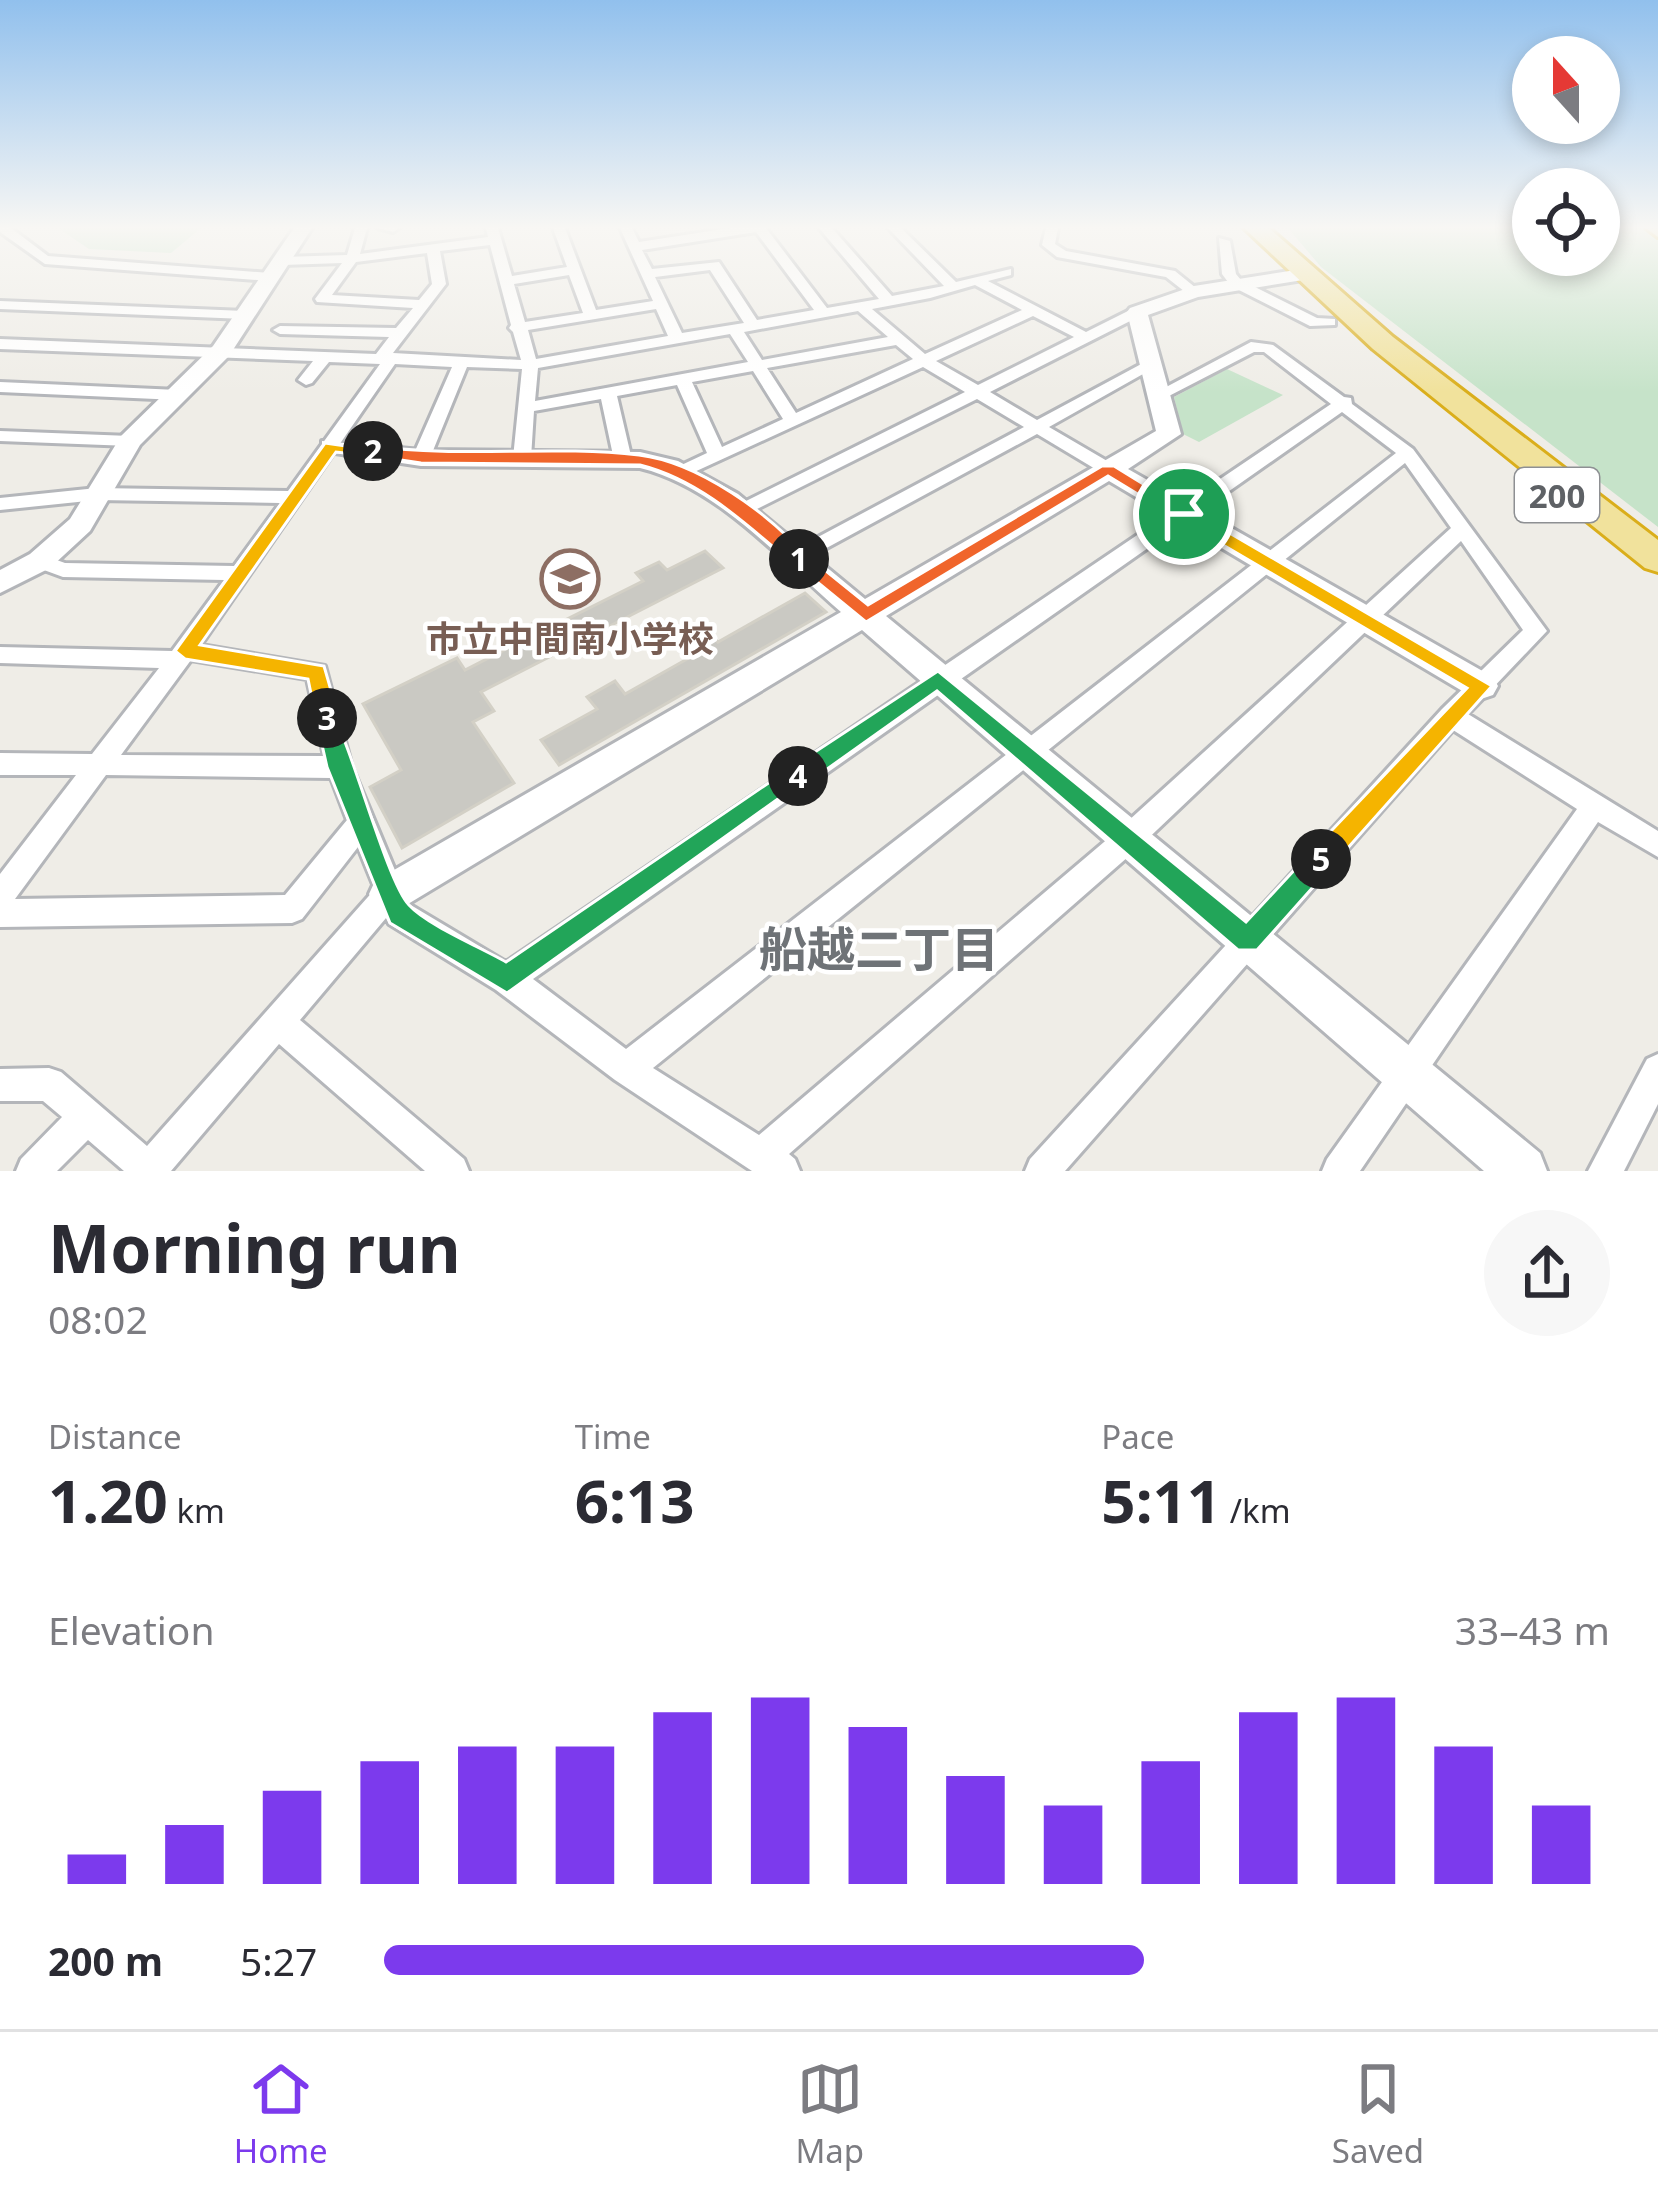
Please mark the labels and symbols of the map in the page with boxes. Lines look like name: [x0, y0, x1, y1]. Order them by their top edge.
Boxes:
north arrow: [1512, 36, 1620, 144]
pin: 2: [343, 421, 403, 481]
pin: [1133, 463, 1235, 565]
road number: 200: [1515, 468, 1599, 522]
pin: 1: [769, 529, 829, 589]
school or university icon: 市立中間南小学校: [539, 548, 601, 610]
place label: 市立中間南小学校: [426, 614, 714, 663]
pin: 3: [297, 688, 357, 748]
pin: 4: [768, 746, 828, 806]
pin: 5: [1291, 829, 1351, 889]
district label: 船越二丁目: [759, 916, 999, 981]

